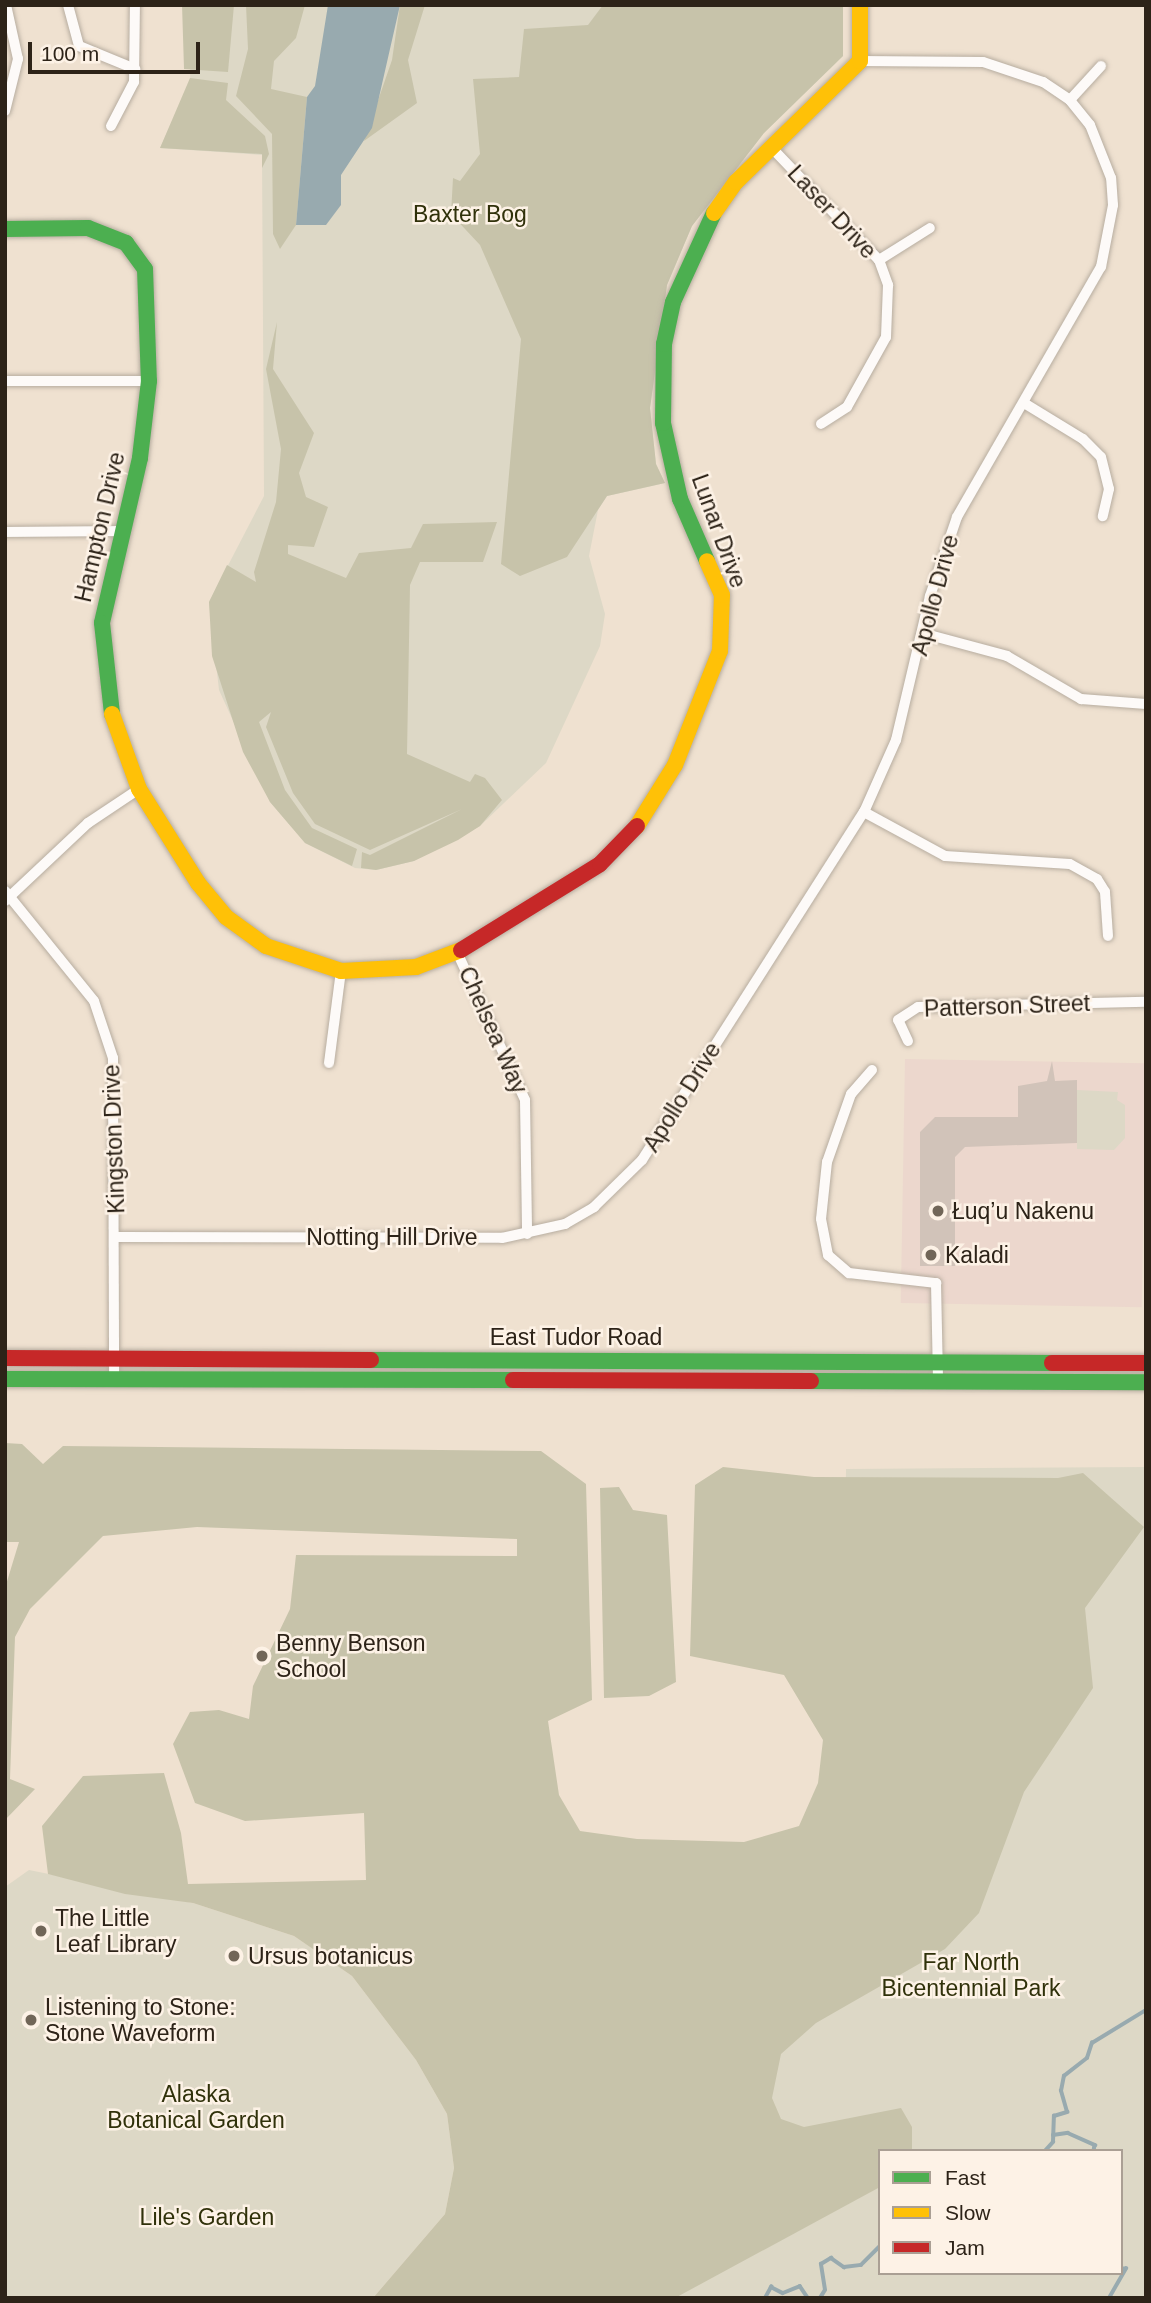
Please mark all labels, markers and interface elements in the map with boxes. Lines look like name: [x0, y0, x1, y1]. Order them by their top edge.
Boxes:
scale bar: [32, 28, 203, 72]
text: 100 m: [41, 42, 99, 65]
street label: Laser Drive: [782, 160, 882, 264]
park label: Baxter Bog: [413, 200, 527, 228]
street label: Hampton Drive: [69, 449, 131, 605]
street label: Lunar Drive: [686, 470, 752, 592]
street label: Apollo Drive: [906, 532, 964, 658]
street label: Chelsea Way: [453, 962, 533, 1098]
street label: Patterson Street: [923, 989, 1091, 1023]
street label: Apollo Drive: [637, 1037, 727, 1157]
street label: Kingston Drive: [98, 1064, 130, 1214]
place label: Łuq’u Nakenu: [952, 1197, 1094, 1225]
marker: Łuq’u Nakenu: [930, 1203, 946, 1219]
street label: Notting Hill Drive: [306, 1223, 478, 1251]
place label: Kaladi: [945, 1241, 1009, 1269]
marker: Kaladi: [923, 1247, 939, 1263]
street label: East Tudor Road: [489, 1323, 663, 1351]
place label: Benny Benson School: [276, 1629, 426, 1683]
marker: Benny Benson School: [254, 1648, 270, 1664]
place label: The Little Leaf Library: [55, 1904, 176, 1958]
marker: The Little Leaf Library: [33, 1923, 49, 1939]
place label: Ursus botanicus: [248, 1942, 413, 1970]
marker: Ursus botanicus: [226, 1948, 242, 1964]
park label: Far North Bicentennial Park: [882, 1948, 1060, 2002]
place label: Listening to Stone: Stone Waveform: [45, 1993, 236, 2047]
marker: Listening to Stone: Stone Waveform: [23, 2012, 39, 2028]
park label: Alaska Botanical Garden: [107, 2080, 285, 2134]
legend: [878, 2149, 1123, 2275]
text: Fast: [945, 2166, 986, 2189]
text: Slow: [945, 2201, 991, 2224]
park label: Lile's Garden: [140, 2203, 274, 2231]
text: Jam: [945, 2236, 985, 2259]

